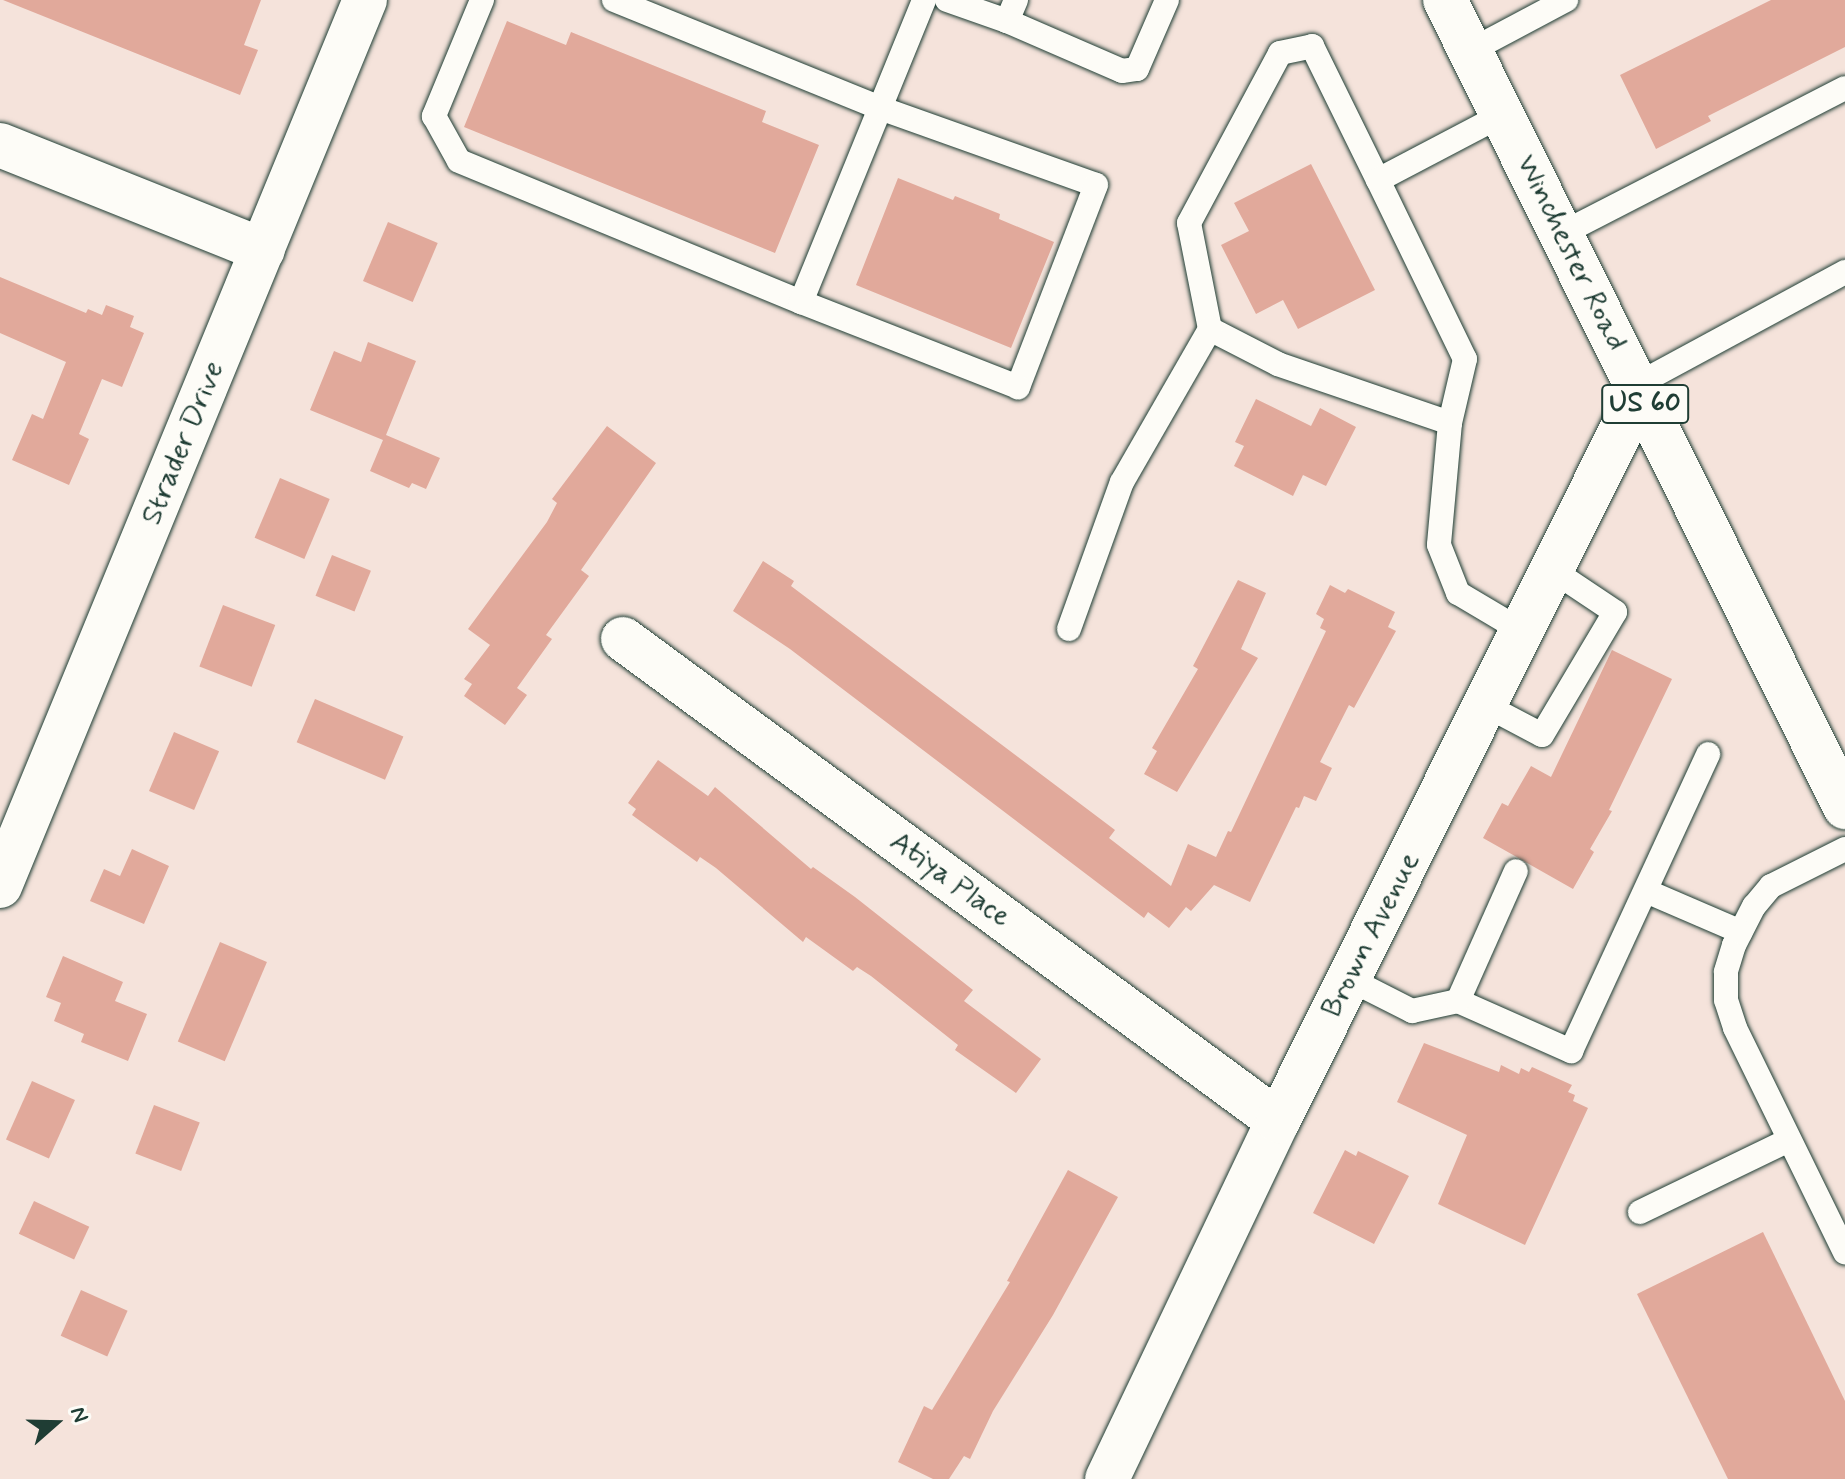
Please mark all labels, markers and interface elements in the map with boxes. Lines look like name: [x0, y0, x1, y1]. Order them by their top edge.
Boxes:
street label: Winchester Road: [1509, 150, 1633, 356]
street label: Strader Drive: [134, 357, 232, 529]
road number: US 60: [1601, 380, 1689, 428]
street label: Atiya Place: [882, 823, 1018, 937]
street label: Brown Avenue: [1313, 845, 1429, 1025]
north arrow: [16, 1383, 96, 1463]
text: N: [63, 1403, 94, 1426]

